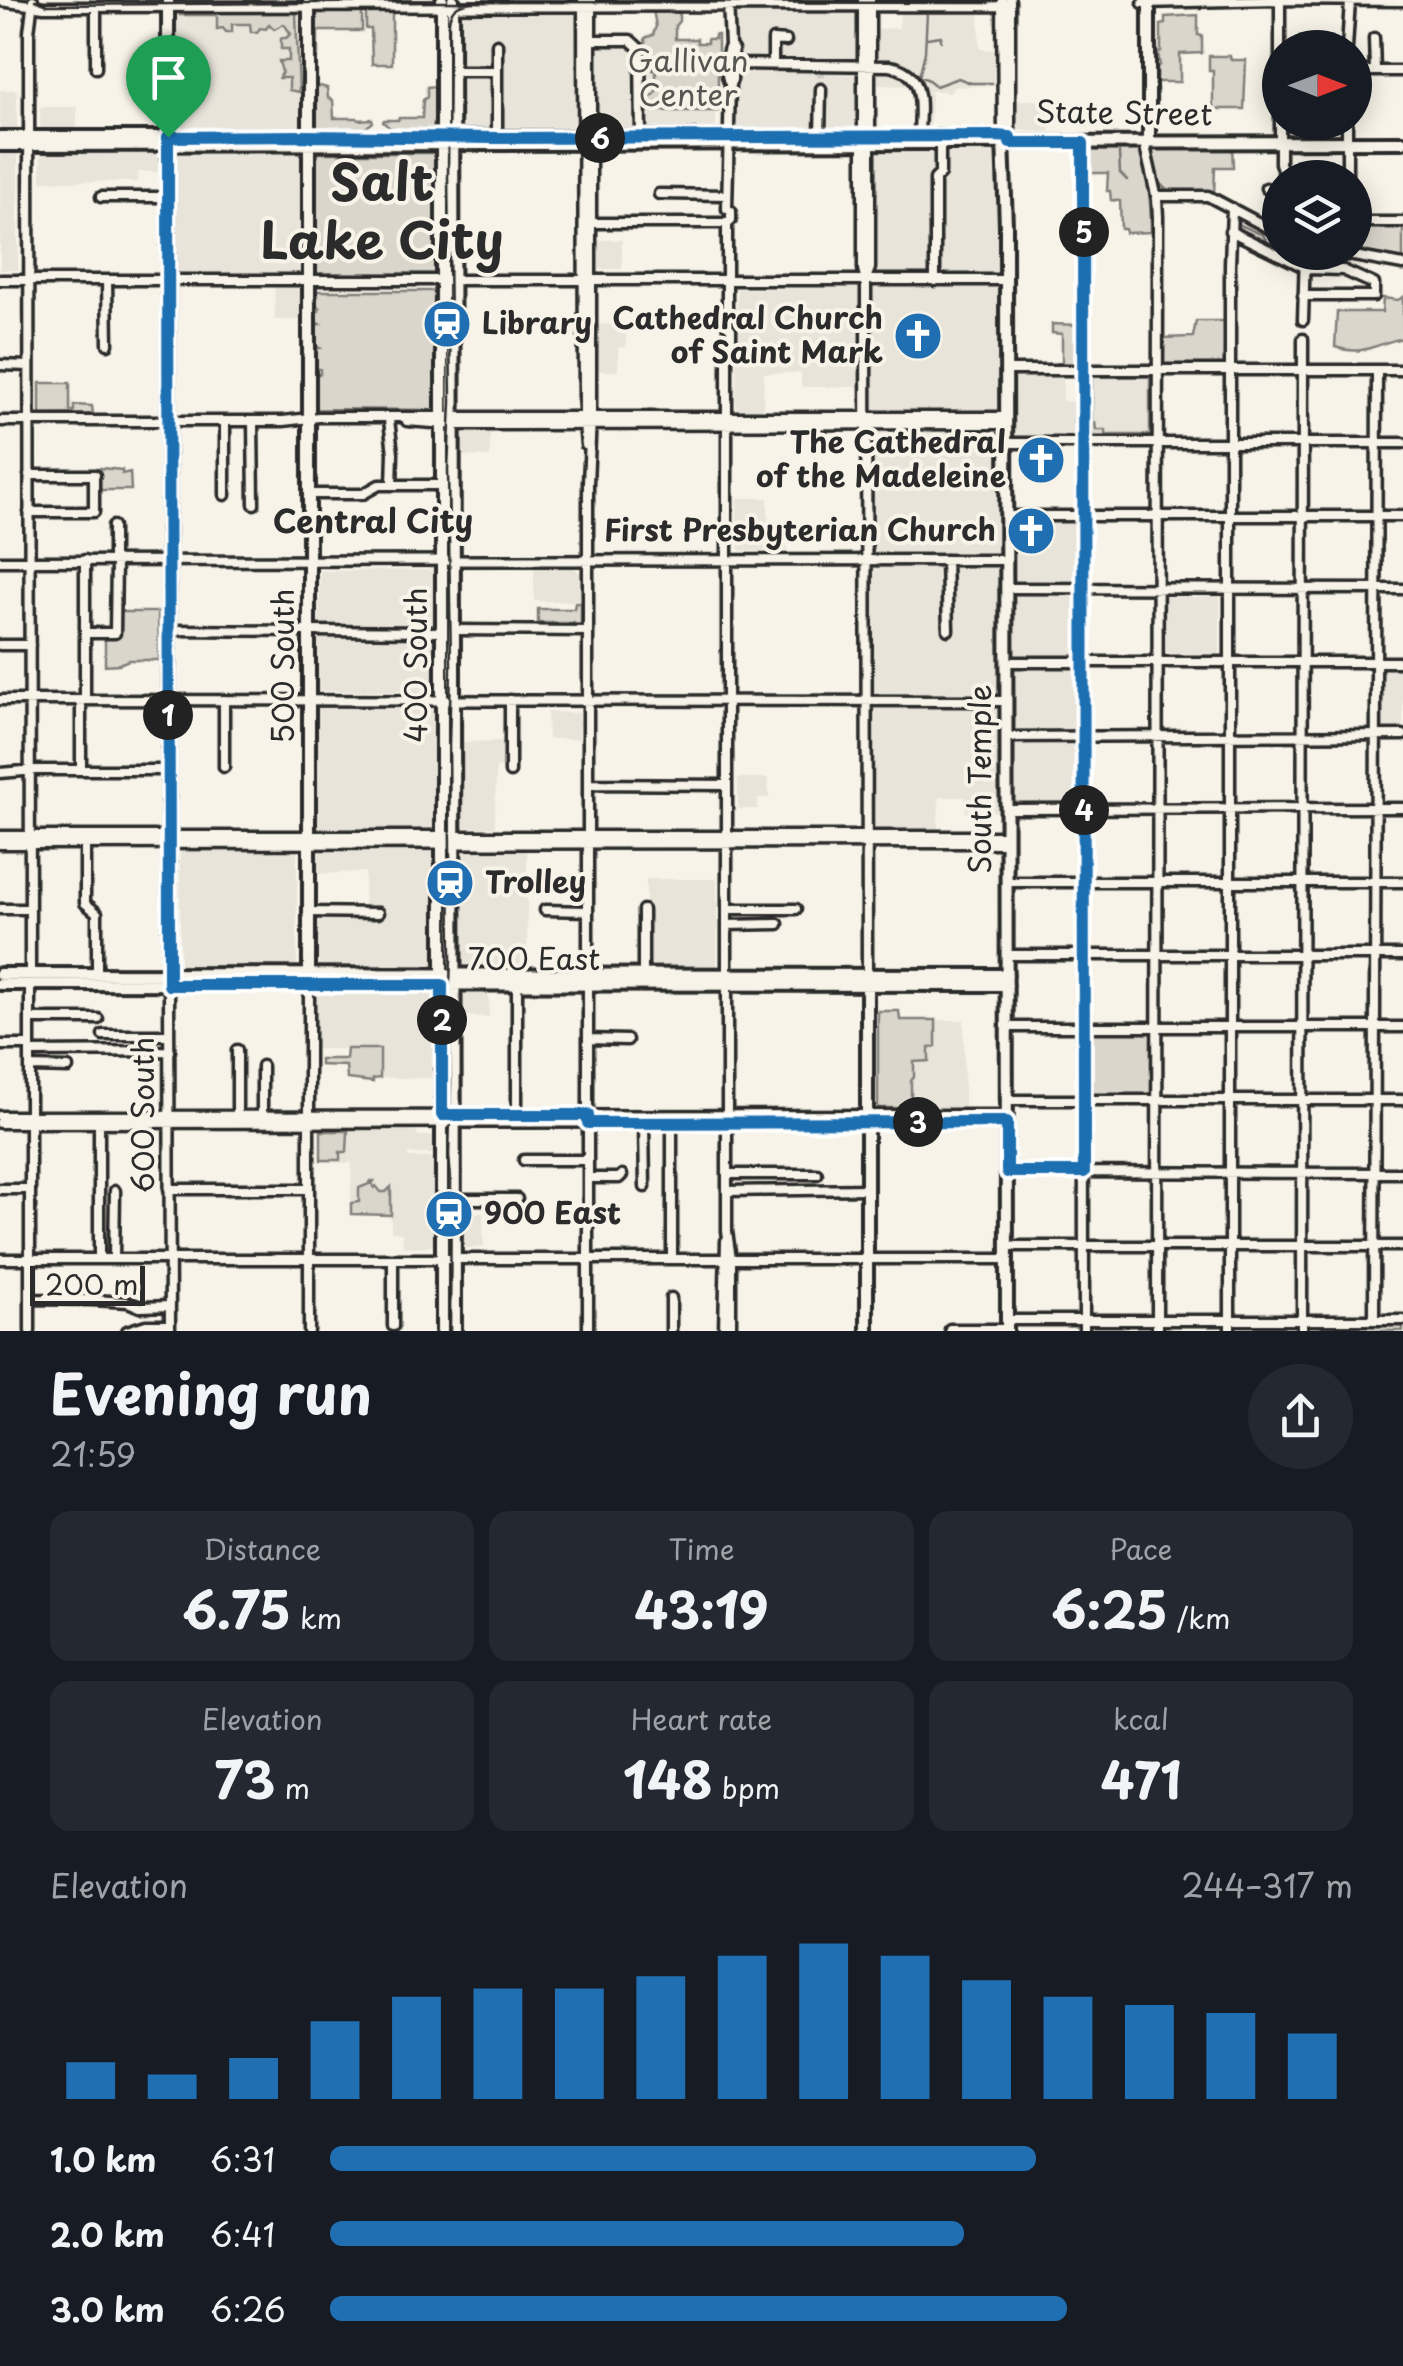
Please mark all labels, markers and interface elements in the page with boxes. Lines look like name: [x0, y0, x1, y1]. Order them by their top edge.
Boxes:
north arrow: [1262, 30, 1372, 140]
map controls: [1262, 30, 1372, 270]
pin: [126, 35, 211, 138]
park label: Gallivan Center: [627, 37, 749, 116]
icon: arrive: [141, 50, 196, 105]
street label: State Street: [1035, 87, 1213, 136]
pin: 6: [575, 113, 625, 163]
text: 6: [590, 116, 610, 159]
district label: Salt Lake City: [260, 142, 504, 276]
button: layers: [1262, 160, 1372, 270]
pin: 5: [1059, 207, 1109, 257]
text: 5: [1075, 210, 1093, 253]
place label: Cathedral Church of Saint Mark: [612, 294, 883, 373]
station icon: Library: [421, 298, 473, 350]
place label: Library: [482, 299, 592, 344]
church icon: Cathedral Church of Saint Mark: [892, 310, 944, 362]
place label: The Cathedral of the Madeleine: [756, 418, 1006, 497]
church icon: The Cathedral of the Madeleine: [1015, 434, 1067, 486]
district label: Central City: [273, 496, 473, 544]
church icon: First Presbyterian Church: [1005, 505, 1057, 557]
place label: First Presbyterian Church: [604, 506, 996, 551]
street label: 400 South: [392, 587, 437, 743]
street label: 500 South: [259, 588, 304, 744]
street label: South Temple: [956, 684, 1001, 874]
pin: 1: [143, 690, 193, 740]
text: 1: [161, 693, 175, 736]
pin: 4: [1059, 785, 1109, 835]
text: 4: [1074, 788, 1094, 831]
station icon: Trolley: [424, 857, 476, 909]
place label: Trolley: [485, 858, 586, 903]
street label: 700 East: [468, 935, 600, 980]
pin: 2: [417, 995, 467, 1045]
text: 2: [432, 998, 452, 1041]
street label: 600 South: [119, 1037, 164, 1193]
pin: 3: [893, 1097, 943, 1147]
text: 3: [909, 1100, 927, 1143]
station icon: 900 East: [423, 1188, 475, 1240]
place label: 900 East: [484, 1189, 621, 1234]
scale bar: [30, 1261, 145, 1306]
text: 200 m: [45, 1262, 138, 1305]
text: Evening run: [50, 1351, 372, 1434]
button: share: [1248, 1364, 1353, 1469]
text: 21:59: [50, 1430, 136, 1478]
text: Distance: [203, 1527, 321, 1570]
text: Time: [668, 1527, 735, 1570]
text: Pace: [1109, 1527, 1172, 1570]
text: 6.75: [182, 1570, 291, 1646]
text: 43:19: [634, 1570, 769, 1646]
text: 6:25: [1051, 1570, 1168, 1646]
text: km: [291, 1596, 342, 1639]
text: /km: [1168, 1596, 1230, 1639]
text: Elevation: [202, 1697, 323, 1740]
text: Heart rate: [631, 1697, 772, 1740]
text: kcal: [1113, 1697, 1169, 1740]
text: 73: [214, 1740, 275, 1816]
text: 148: [623, 1740, 713, 1816]
text: 471: [1101, 1740, 1181, 1816]
text: m: [275, 1766, 310, 1809]
text: bpm: [713, 1766, 780, 1809]
text: Elevation: [50, 1861, 188, 1909]
text: 244–317 m: [1181, 1861, 1353, 1909]
text: 1.0 km: [50, 2135, 156, 2183]
text: 6:31: [210, 2135, 275, 2183]
text: 2.0 km: [50, 2210, 165, 2258]
text: 6:41: [210, 2210, 275, 2258]
text: 3.0 km: [50, 2285, 165, 2333]
text: 6:26: [210, 2285, 285, 2333]

